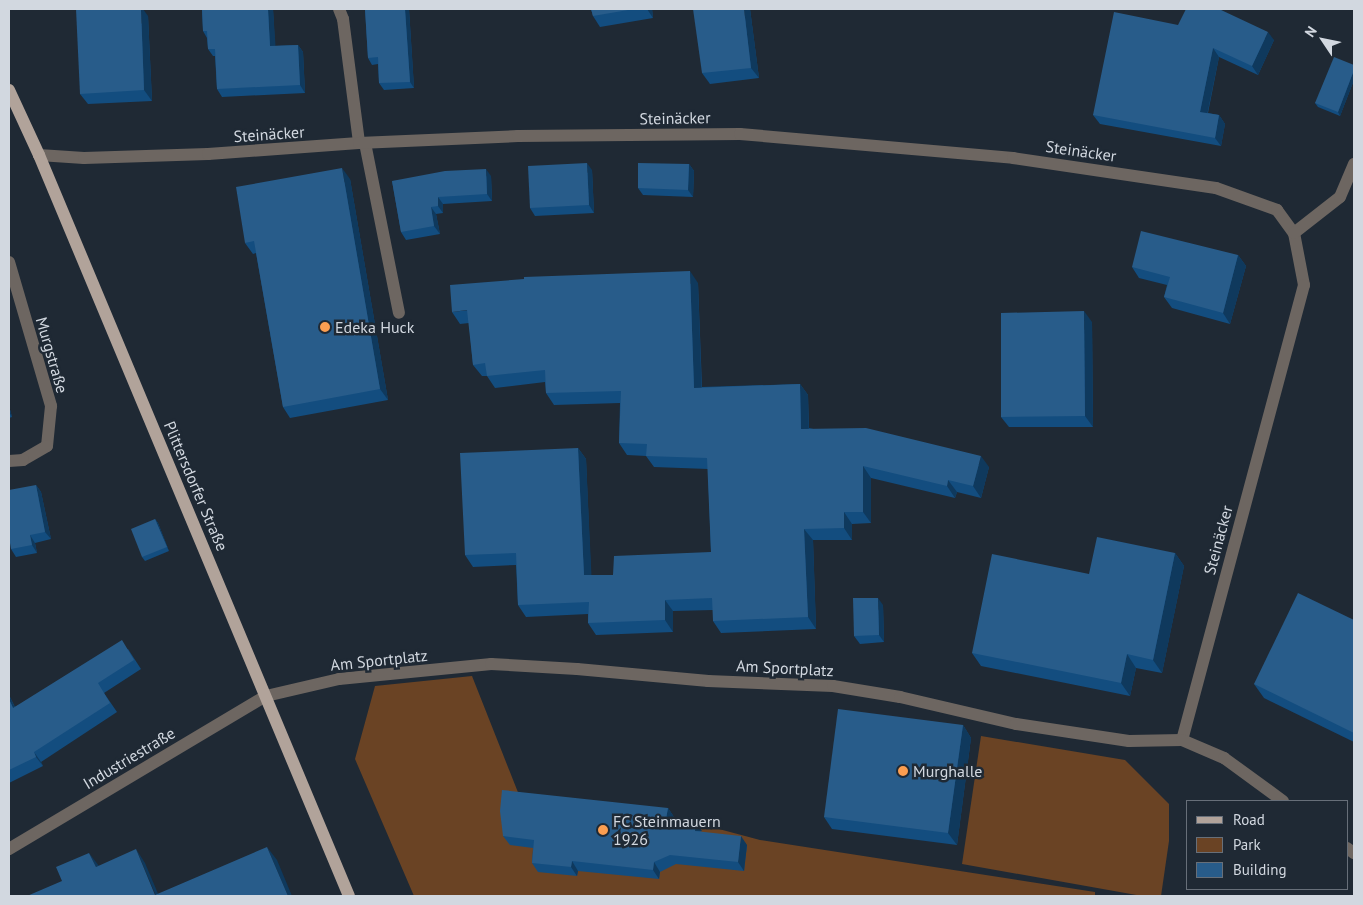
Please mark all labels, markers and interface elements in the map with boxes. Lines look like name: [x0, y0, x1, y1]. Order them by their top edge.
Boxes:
north arrow: [1298, 15, 1348, 65]
text: N: [1301, 23, 1321, 40]
street label: Steinäcker: [639, 108, 711, 128]
street label: Steinäcker: [233, 122, 305, 146]
street label: Steinäcker: [1044, 137, 1118, 165]
street label: Murgstraße: [32, 315, 72, 395]
place label: Edeka Huck: [335, 317, 414, 337]
marker: Edeka Huck: [319, 321, 331, 333]
street label: Plittersdorfer Straße: [160, 418, 232, 554]
street label: Steinäcker: [1200, 503, 1236, 577]
street label: Am Sportplatz: [329, 645, 429, 675]
street label: Am Sportplatz: [736, 656, 834, 680]
street label: Industriestraße: [80, 723, 178, 793]
place label: Murghalle: [913, 761, 982, 781]
marker: Murghalle: [897, 765, 909, 777]
legend: [1186, 800, 1348, 890]
text: Road: [1233, 810, 1265, 829]
place label: FC Steinmauern 1926: [613, 811, 721, 849]
marker: FC Steinmauern 1926: [597, 824, 609, 836]
text: Park: [1233, 835, 1261, 854]
text: Building: [1233, 860, 1287, 879]

